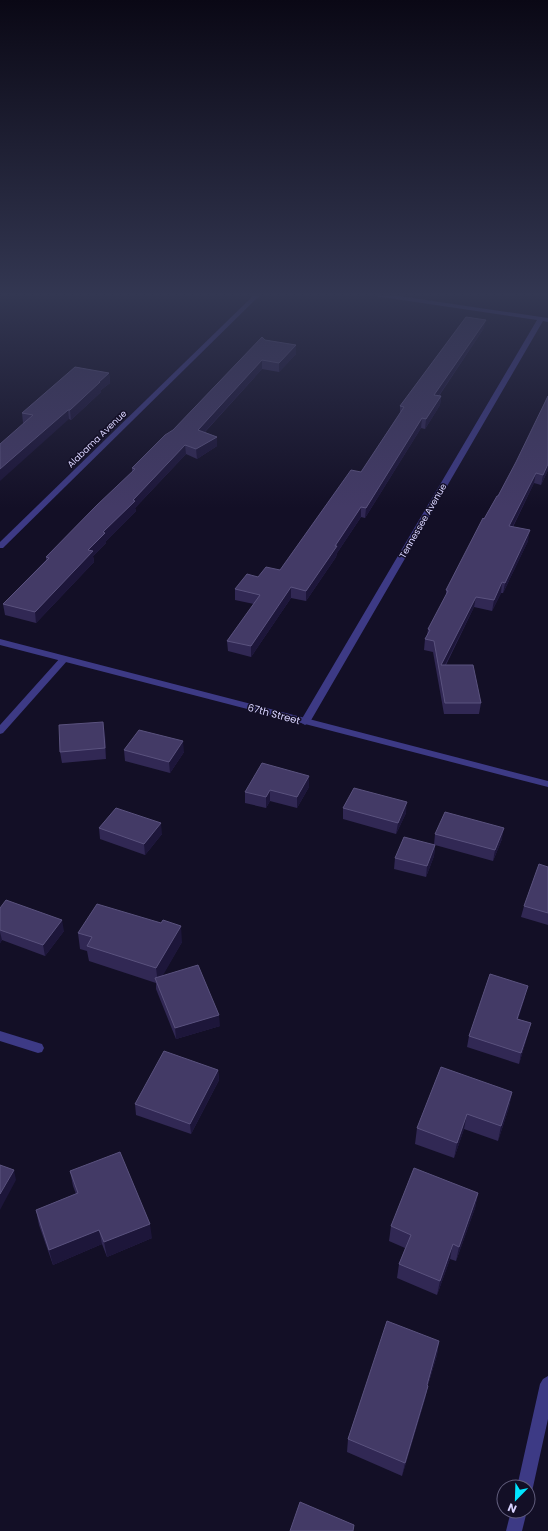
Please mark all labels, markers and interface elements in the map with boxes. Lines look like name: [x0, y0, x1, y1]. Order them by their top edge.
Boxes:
street label: Alabama Avenue: [65, 407, 130, 470]
street label: Tennessee Avenue: [397, 481, 449, 561]
street label: 67th Street: [246, 700, 302, 728]
north arrow: [496, 1479, 536, 1519]
text: N: [505, 1499, 519, 1517]

